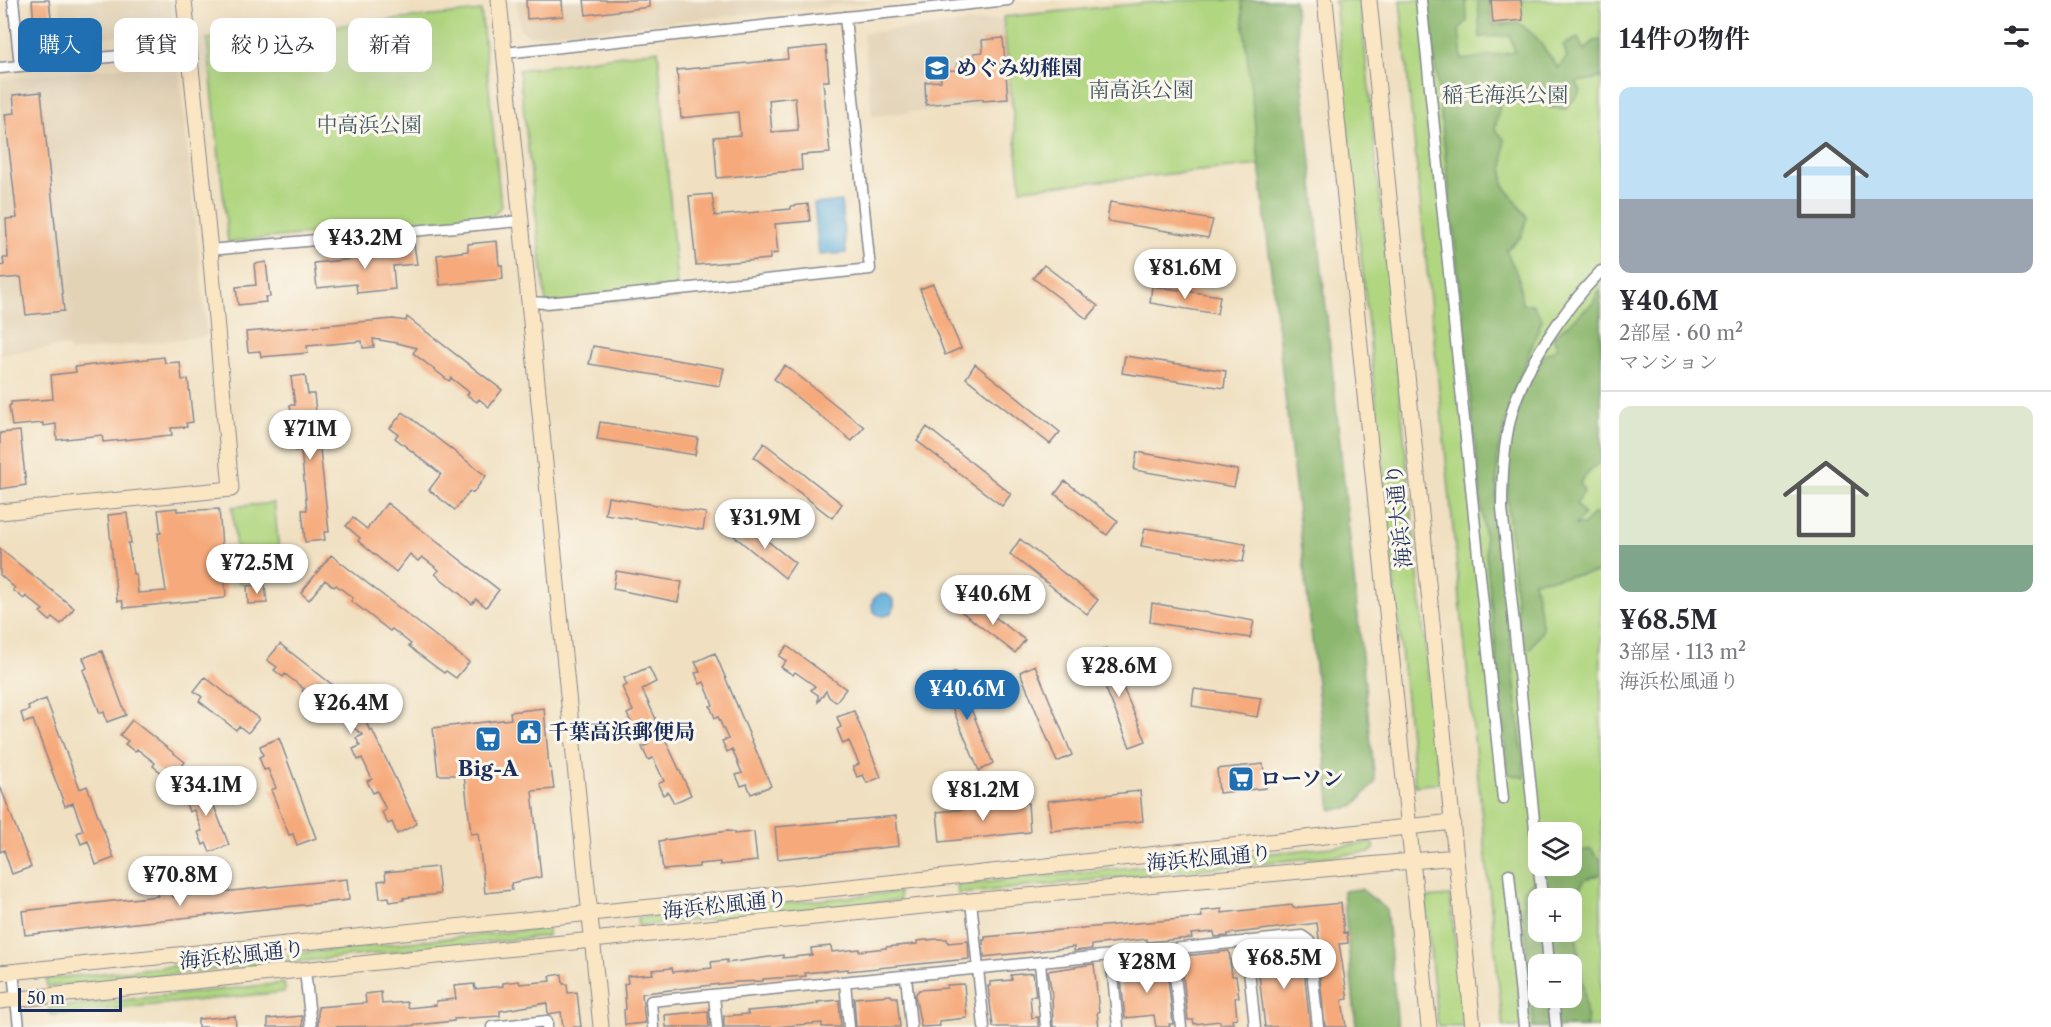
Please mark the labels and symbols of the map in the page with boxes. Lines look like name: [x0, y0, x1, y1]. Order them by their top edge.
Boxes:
school or university icon: めぐみ幼稚園: [922, 53, 952, 83]
place label: めぐみ幼稚園: [956, 55, 1082, 80]
park label: 南高浜公園: [1089, 77, 1194, 102]
park label: 稲毛海浜公園: [1442, 82, 1568, 107]
park label: 中高浜公園: [317, 112, 422, 137]
pin: ¥43.2M: [316, 219, 414, 270]
pin: ¥81.6M: [1136, 249, 1234, 300]
pin: ¥71M: [274, 410, 346, 461]
street label: 海浜大通り: [1381, 463, 1416, 570]
pin: ¥31.9M: [716, 499, 814, 550]
pin: ¥72.5M: [208, 544, 306, 595]
pin: ¥40.6M: [944, 575, 1042, 626]
pin: ¥28.6M: [1070, 647, 1168, 698]
pin: ¥40.6M: [918, 670, 1016, 721]
pin: ¥26.4M: [302, 684, 400, 735]
public building icon: 千葉高浜郵便局: [514, 717, 544, 747]
place label: 千葉高浜郵便局: [548, 719, 695, 744]
supermarket icon: Big-A: [473, 724, 503, 754]
place label: Big-A: [458, 756, 519, 781]
supermarket icon: ローソン: [1226, 764, 1256, 794]
pin: ¥34.1M: [157, 766, 255, 817]
place label: ローソン: [1260, 766, 1343, 791]
pin: ¥81.2M: [934, 771, 1032, 822]
street label: 海浜松風通り: [1145, 840, 1273, 875]
pin: ¥70.8M: [131, 856, 229, 907]
street label: 海浜松風通り: [661, 885, 789, 924]
street label: 海浜松風通り: [178, 935, 306, 974]
pin: ¥68.5M: [1235, 939, 1333, 990]
pin: ¥28M: [1111, 943, 1183, 994]
scale bar: [18, 985, 122, 1012]

